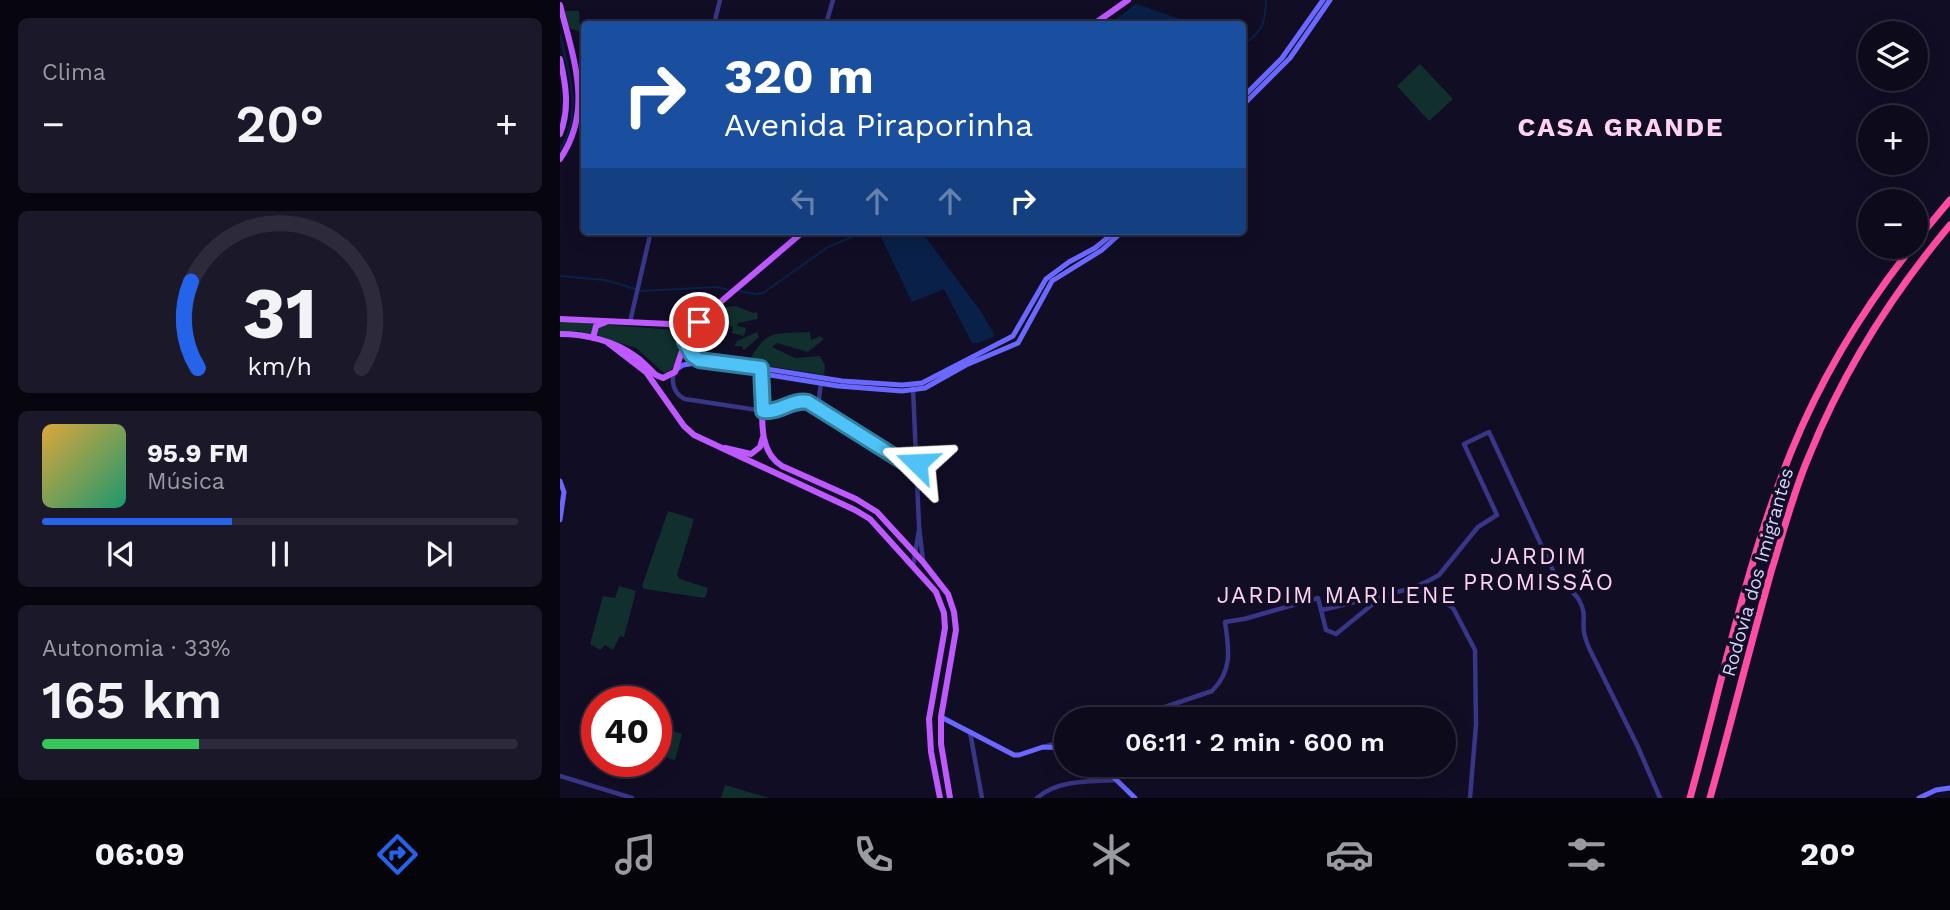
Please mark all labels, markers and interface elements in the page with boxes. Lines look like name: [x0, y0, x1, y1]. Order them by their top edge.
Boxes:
map controls: [1858, 21, 1928, 259]
button: layers: [1858, 21, 1928, 91]
text: 320 m: [724, 47, 874, 105]
icon: right: [609, 49, 700, 140]
text: Clima: [42, 59, 106, 86]
text: 20°: [236, 94, 324, 155]
text: −: [42, 102, 65, 146]
text: +: [495, 102, 518, 146]
button: +: [1858, 105, 1928, 175]
text: Avenida Piraporinha: [724, 106, 1033, 144]
district label: CASA GRANDE: [1517, 112, 1725, 142]
icon: left: [785, 182, 823, 220]
icon: ahead: [858, 182, 896, 220]
icon: ahead: [931, 182, 969, 220]
icon: right: [1004, 182, 1042, 220]
button: −: [1858, 189, 1928, 259]
text: 31: [243, 271, 317, 357]
pin: [669, 292, 729, 352]
icon: arrive: [680, 303, 718, 341]
text: km/h: [248, 352, 312, 381]
position arrow: [880, 426, 954, 500]
text: 95.9 FM: [147, 438, 249, 468]
street label: Rodovia dos Imigrantes: [1717, 465, 1798, 679]
text: Música: [147, 468, 225, 495]
icon: previous: [102, 535, 140, 573]
icon: pause: [261, 535, 299, 573]
icon: next: [420, 535, 458, 573]
district label: JARDIM PROMISSÃO: [1463, 543, 1615, 596]
district label: JARDIM MARILENE: [1217, 582, 1457, 609]
text: Autonomia · 33%: [42, 635, 231, 662]
text: 165 km: [42, 670, 222, 731]
speed limit sign: 40: [581, 686, 672, 777]
text: 06:11 · 2 min · 600 m: [1125, 727, 1385, 757]
icon: directions: [373, 830, 422, 879]
icon: music: [611, 830, 660, 879]
icon: phone: [849, 830, 898, 879]
icon: climate: [1087, 830, 1136, 879]
icon: car: [1325, 830, 1374, 879]
icon: filters: [1562, 830, 1611, 879]
text: 06:09: [94, 835, 185, 873]
text: 20°: [1800, 835, 1856, 873]

